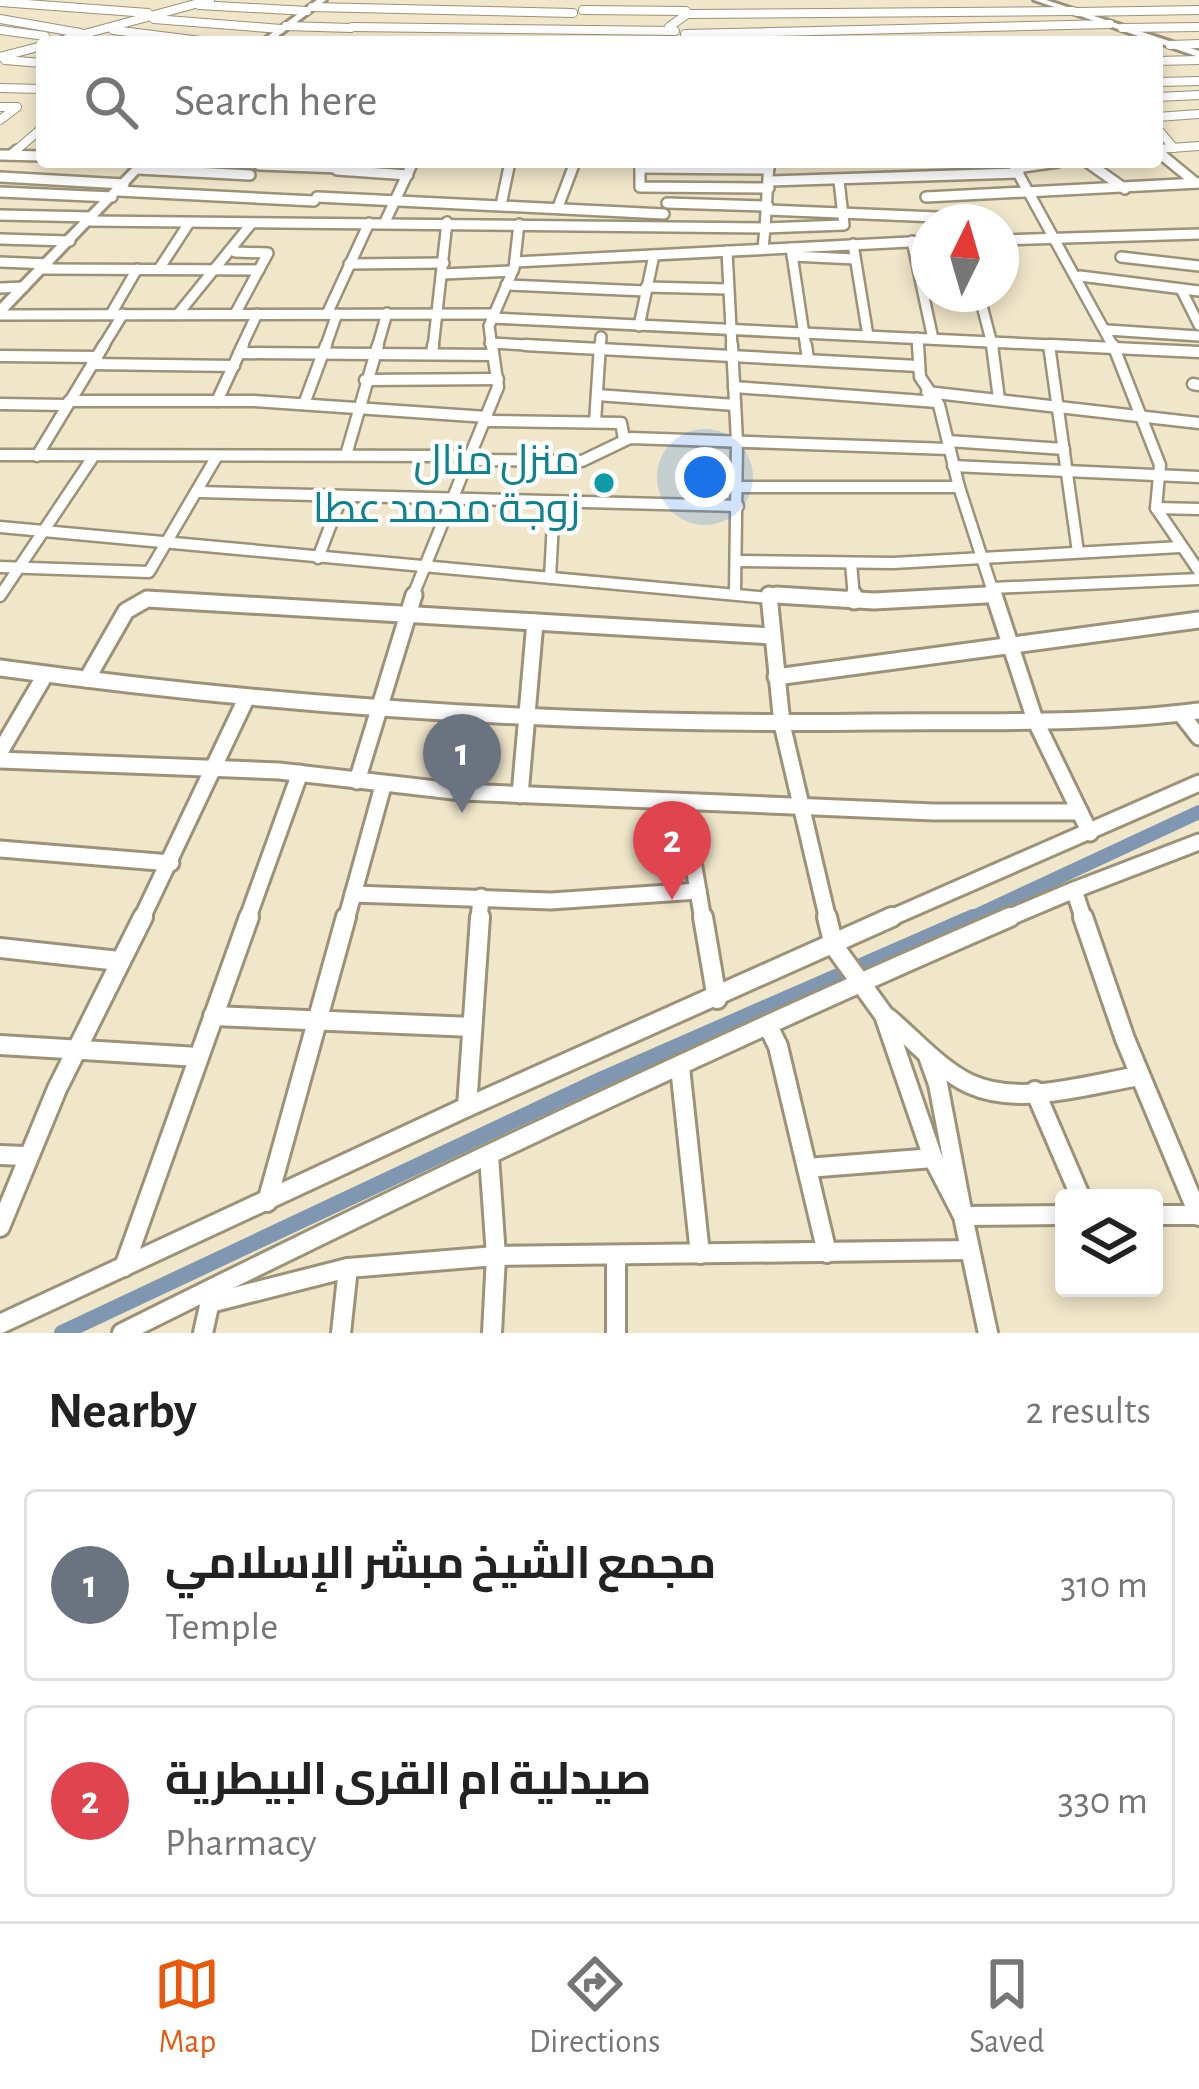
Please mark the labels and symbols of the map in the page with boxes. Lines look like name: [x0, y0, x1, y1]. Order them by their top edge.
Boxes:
north arrow: [911, 204, 1019, 312]
place label: منزل منال زوجة محمد عطا: [313, 440, 580, 531]
your location: [675, 447, 735, 507]
marker: منزل منال زوجة محمد عطا: [591, 470, 617, 496]
pin: 1: [423, 714, 501, 813]
pin: 2: [633, 801, 711, 900]

